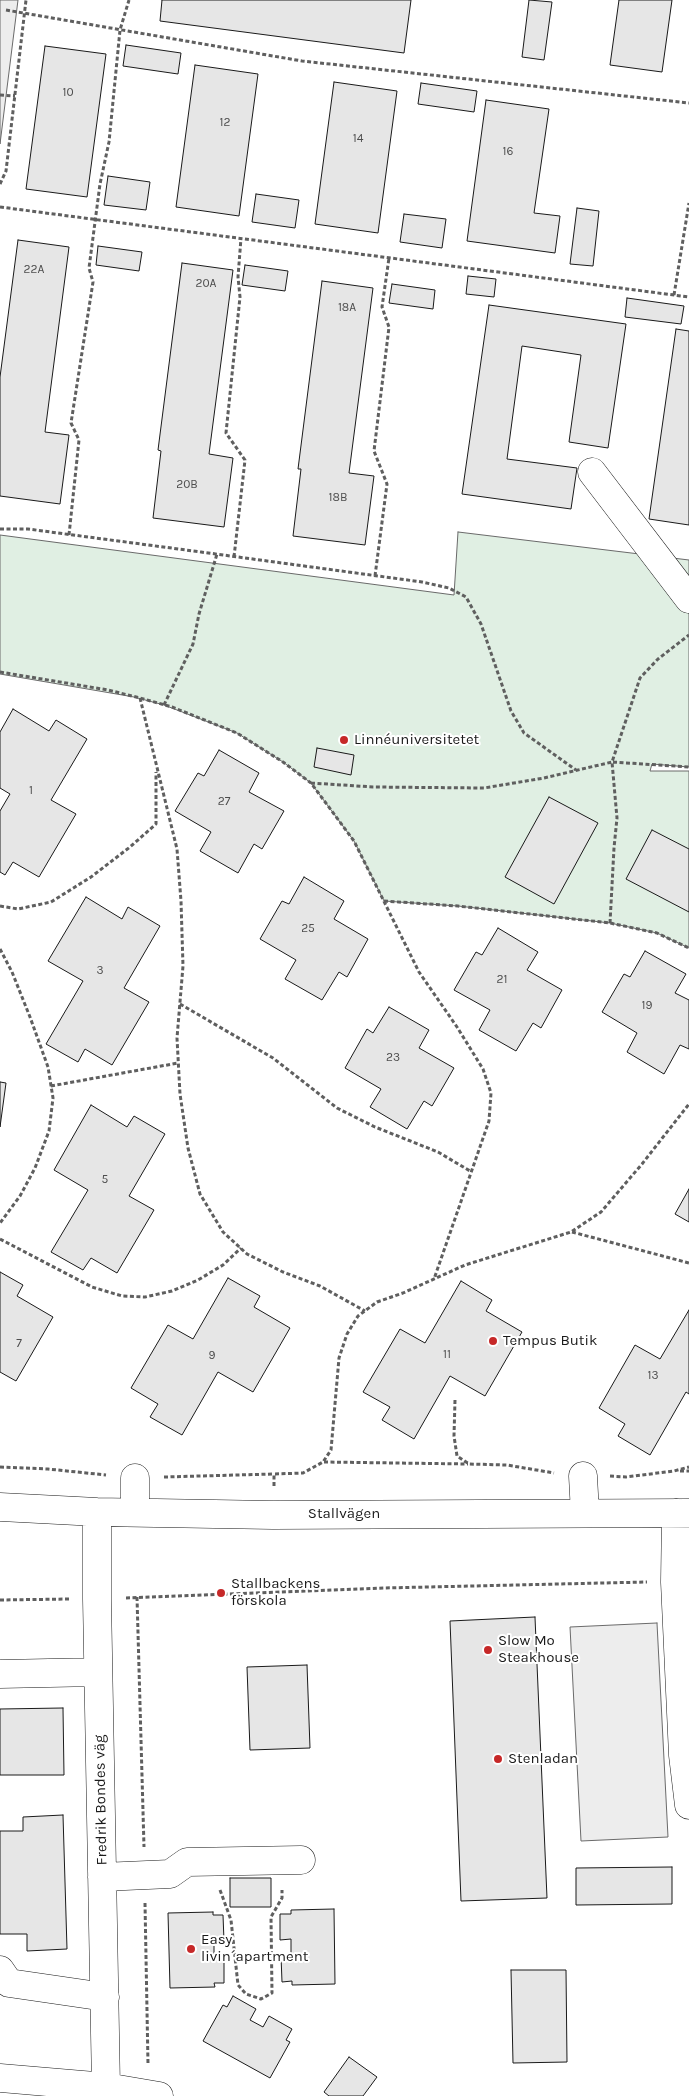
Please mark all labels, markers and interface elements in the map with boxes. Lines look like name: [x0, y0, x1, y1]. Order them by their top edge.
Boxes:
house number: 10: [62, 86, 74, 100]
house number: 12: [220, 116, 230, 130]
house number: 14: [353, 132, 363, 146]
house number: 16: [503, 145, 513, 159]
house number: 22A: [24, 263, 44, 277]
house number: 20A: [196, 277, 216, 291]
house number: 18A: [338, 301, 356, 315]
house number: 20B: [176, 478, 198, 492]
house number: 18B: [329, 491, 347, 505]
place label: Linnéuniversitetet: [354, 731, 479, 749]
marker: Linnéuniversitetet: [338, 734, 350, 746]
house number: 1: [29, 784, 33, 798]
house number: 27: [218, 795, 230, 809]
house number: 25: [301, 922, 315, 936]
house number: 3: [96, 964, 104, 978]
house number: 21: [497, 973, 507, 987]
house number: 19: [642, 999, 652, 1013]
house number: 23: [386, 1051, 400, 1065]
house number: 5: [102, 1173, 108, 1187]
place label: Tempus Butik: [503, 1332, 597, 1350]
marker: Tempus Butik: [487, 1335, 499, 1347]
house number: 7: [16, 1337, 22, 1351]
house number: 11: [443, 1348, 451, 1362]
house number: 9: [209, 1349, 215, 1363]
house number: 13: [647, 1369, 659, 1383]
street label: Stallvägen: [308, 1505, 380, 1523]
place label: Stallbackens förskola: [231, 1575, 320, 1610]
marker: Stallbackens förskola: [215, 1587, 227, 1599]
place label: Slow Mo Steakhouse: [498, 1632, 579, 1667]
marker: Slow Mo Steakhouse: [482, 1644, 494, 1656]
street label: Fredrik Bondes väg: [91, 1735, 111, 1865]
place label: Stenladan: [508, 1750, 578, 1768]
marker: Stenladan: [492, 1753, 504, 1765]
place label: Easy livin´apartment: [201, 1931, 308, 1966]
marker: Easy livin´apartment: [185, 1943, 197, 1955]

